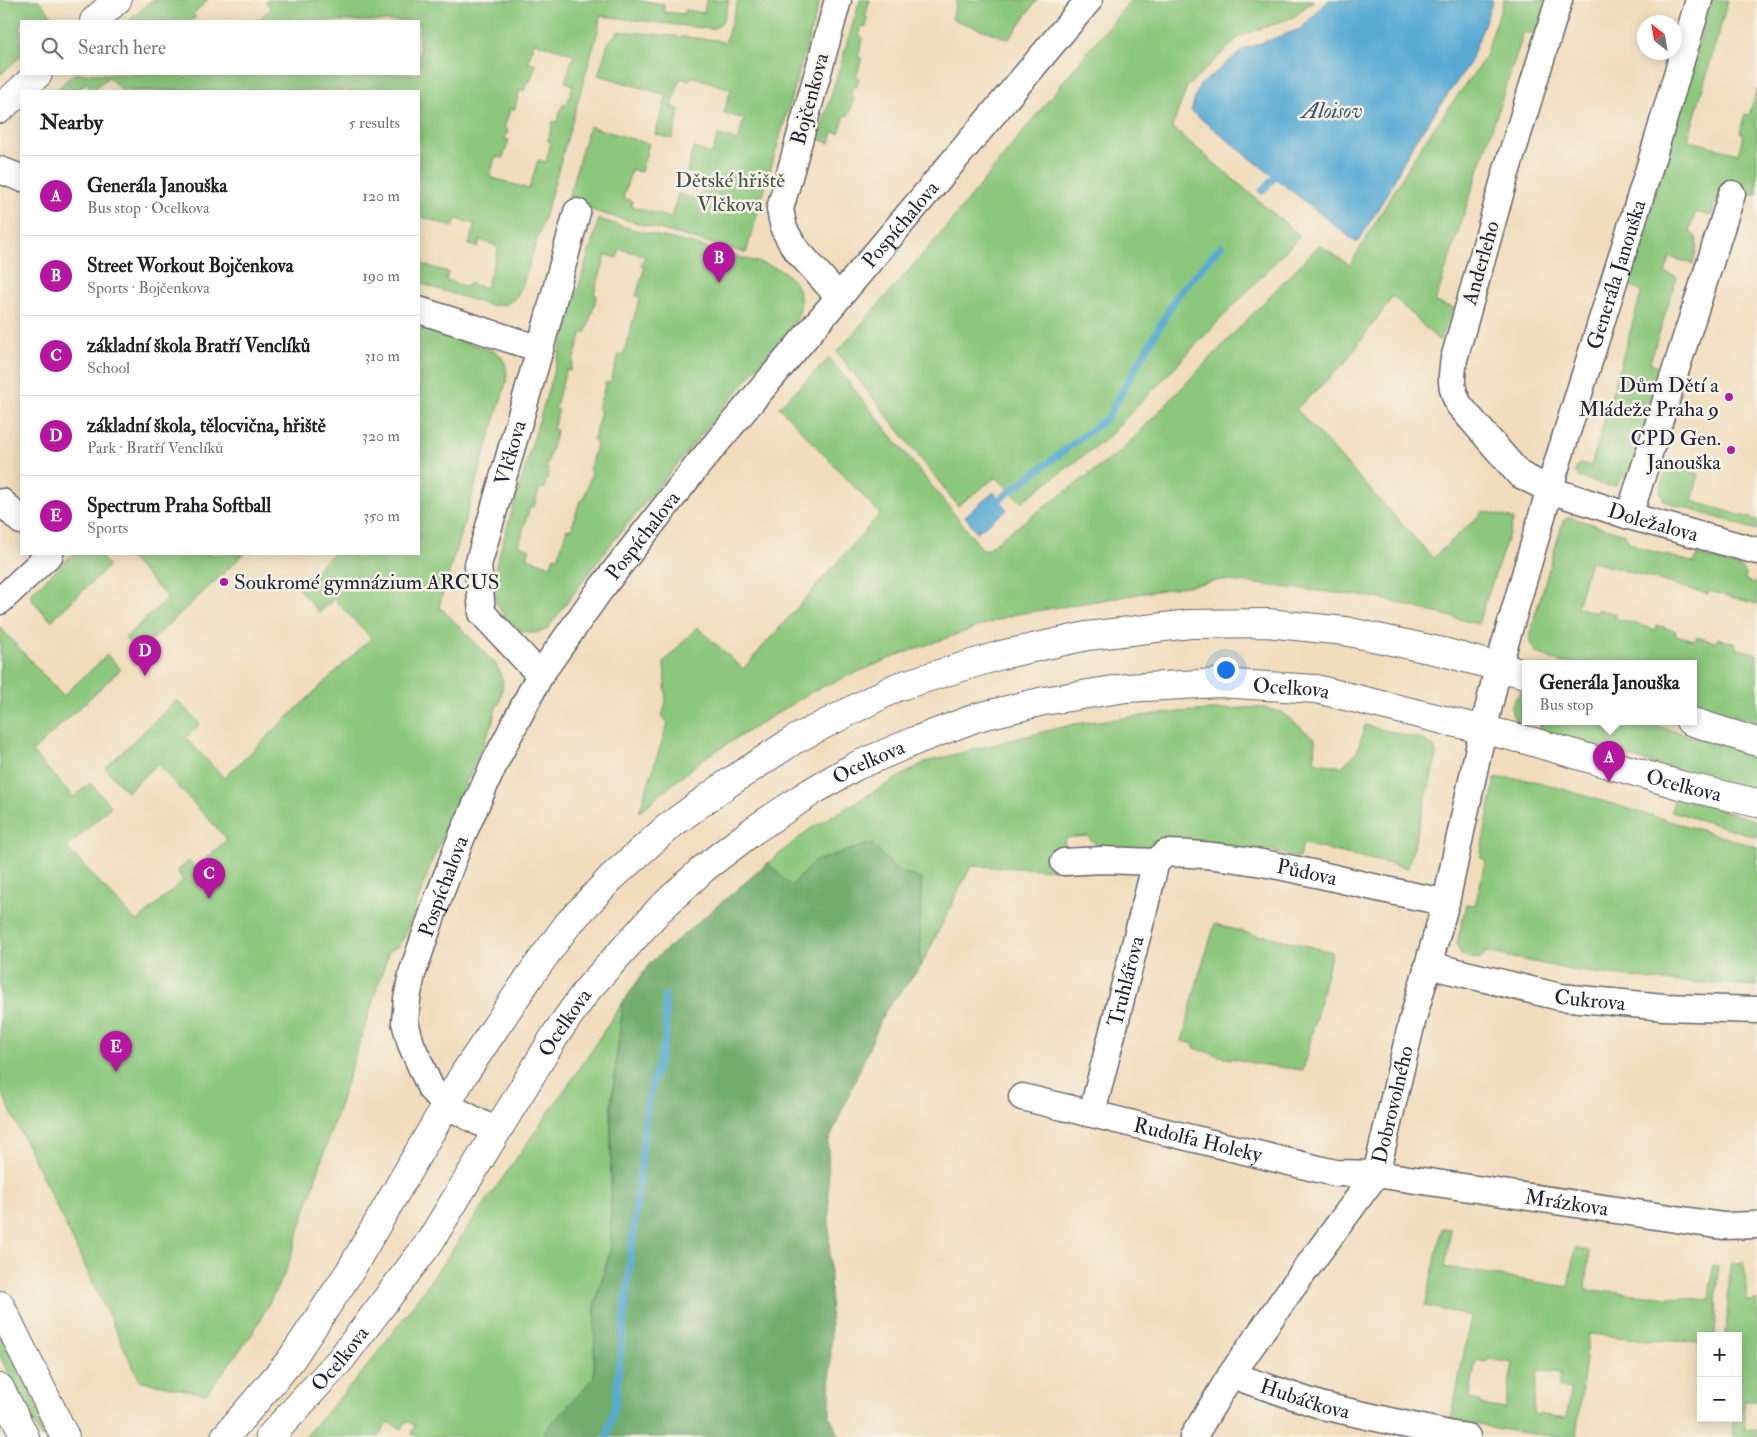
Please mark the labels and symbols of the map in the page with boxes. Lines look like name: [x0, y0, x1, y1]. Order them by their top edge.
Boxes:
north arrow: [1637, 15, 1682, 60]
street label: Bojčenkova: [785, 50, 835, 148]
water label: Aloisov: [1300, 97, 1362, 125]
park label: Dětské hřiště Vlčkova: [675, 167, 785, 218]
street label: Pospíchalova: [856, 175, 945, 274]
street label: Generála Janouška: [1580, 196, 1652, 353]
street label: Anderleho: [1456, 218, 1506, 309]
pin: B: [703, 242, 735, 283]
place label: Dům Dětí a Mládeže Praha 9: [1579, 372, 1719, 423]
marker: Dům Dětí a Mládeže Praha 9: [1723, 391, 1735, 403]
street label: Vlčkova: [488, 417, 532, 488]
place label: CPD Gen. Janouška: [1630, 425, 1721, 476]
marker: CPD Gen. Janouška: [1725, 444, 1737, 456]
street label: Pospíchalova: [599, 485, 686, 586]
street label: Doležalova: [1605, 497, 1702, 548]
place label: Soukromé gymnázium ARCUS: [234, 569, 499, 596]
marker: Soukromé gymnázium ARCUS: [218, 576, 230, 588]
pin: D: [129, 635, 161, 676]
your location: [1213, 657, 1239, 683]
street label: Ocelkova: [1252, 672, 1333, 705]
street label: Ocelkova: [827, 733, 909, 790]
pin: A: [1593, 741, 1625, 782]
street label: Ocelkova: [1643, 762, 1725, 808]
street label: Pospíchalova: [412, 831, 474, 940]
street label: Půdova: [1274, 852, 1340, 892]
pin: C: [193, 858, 225, 899]
street label: Truhlářova: [1101, 933, 1150, 1029]
street label: Ocelkova: [532, 983, 598, 1062]
street label: Cukrova: [1553, 983, 1627, 1017]
pin: E: [100, 1031, 132, 1072]
street label: Dobrovolného: [1365, 1043, 1419, 1166]
street label: Rudolfa Holeky: [1131, 1111, 1266, 1169]
street label: Mrázkova: [1523, 1183, 1611, 1222]
street label: Ocelkova: [305, 1320, 375, 1397]
street label: Hubáčkova: [1257, 1372, 1353, 1425]

